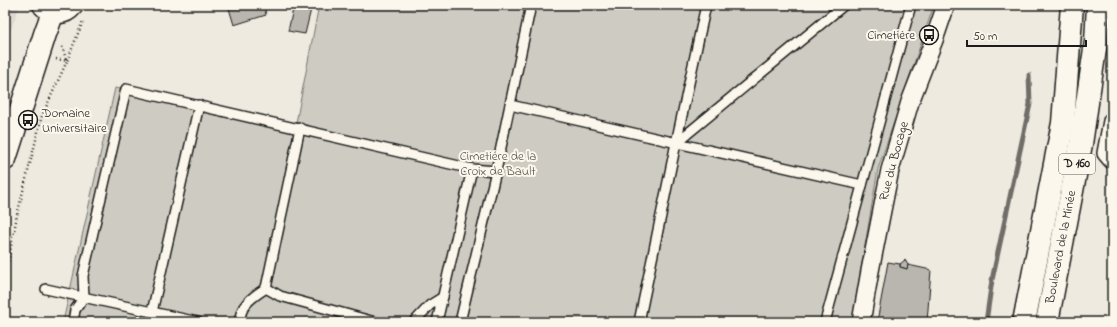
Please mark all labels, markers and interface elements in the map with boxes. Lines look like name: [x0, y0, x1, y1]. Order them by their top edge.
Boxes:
scale bar: [967, 22, 1086, 48]
bus stop icon: Cimetière: [918, 24, 940, 46]
place label: Cimetière: [867, 26, 915, 45]
text: 50 m: [973, 28, 997, 46]
place label: Domaine Universitaire: [41, 104, 107, 138]
bus stop icon: Domaine Universitaire: [17, 109, 39, 131]
street label: Rue du Bocage: [874, 119, 915, 203]
park label: Cimetière de la Croix de Bault: [460, 147, 536, 181]
road number: D 160: [1059, 154, 1095, 174]
street label: Boulevard de la Minée: [1041, 189, 1081, 306]

